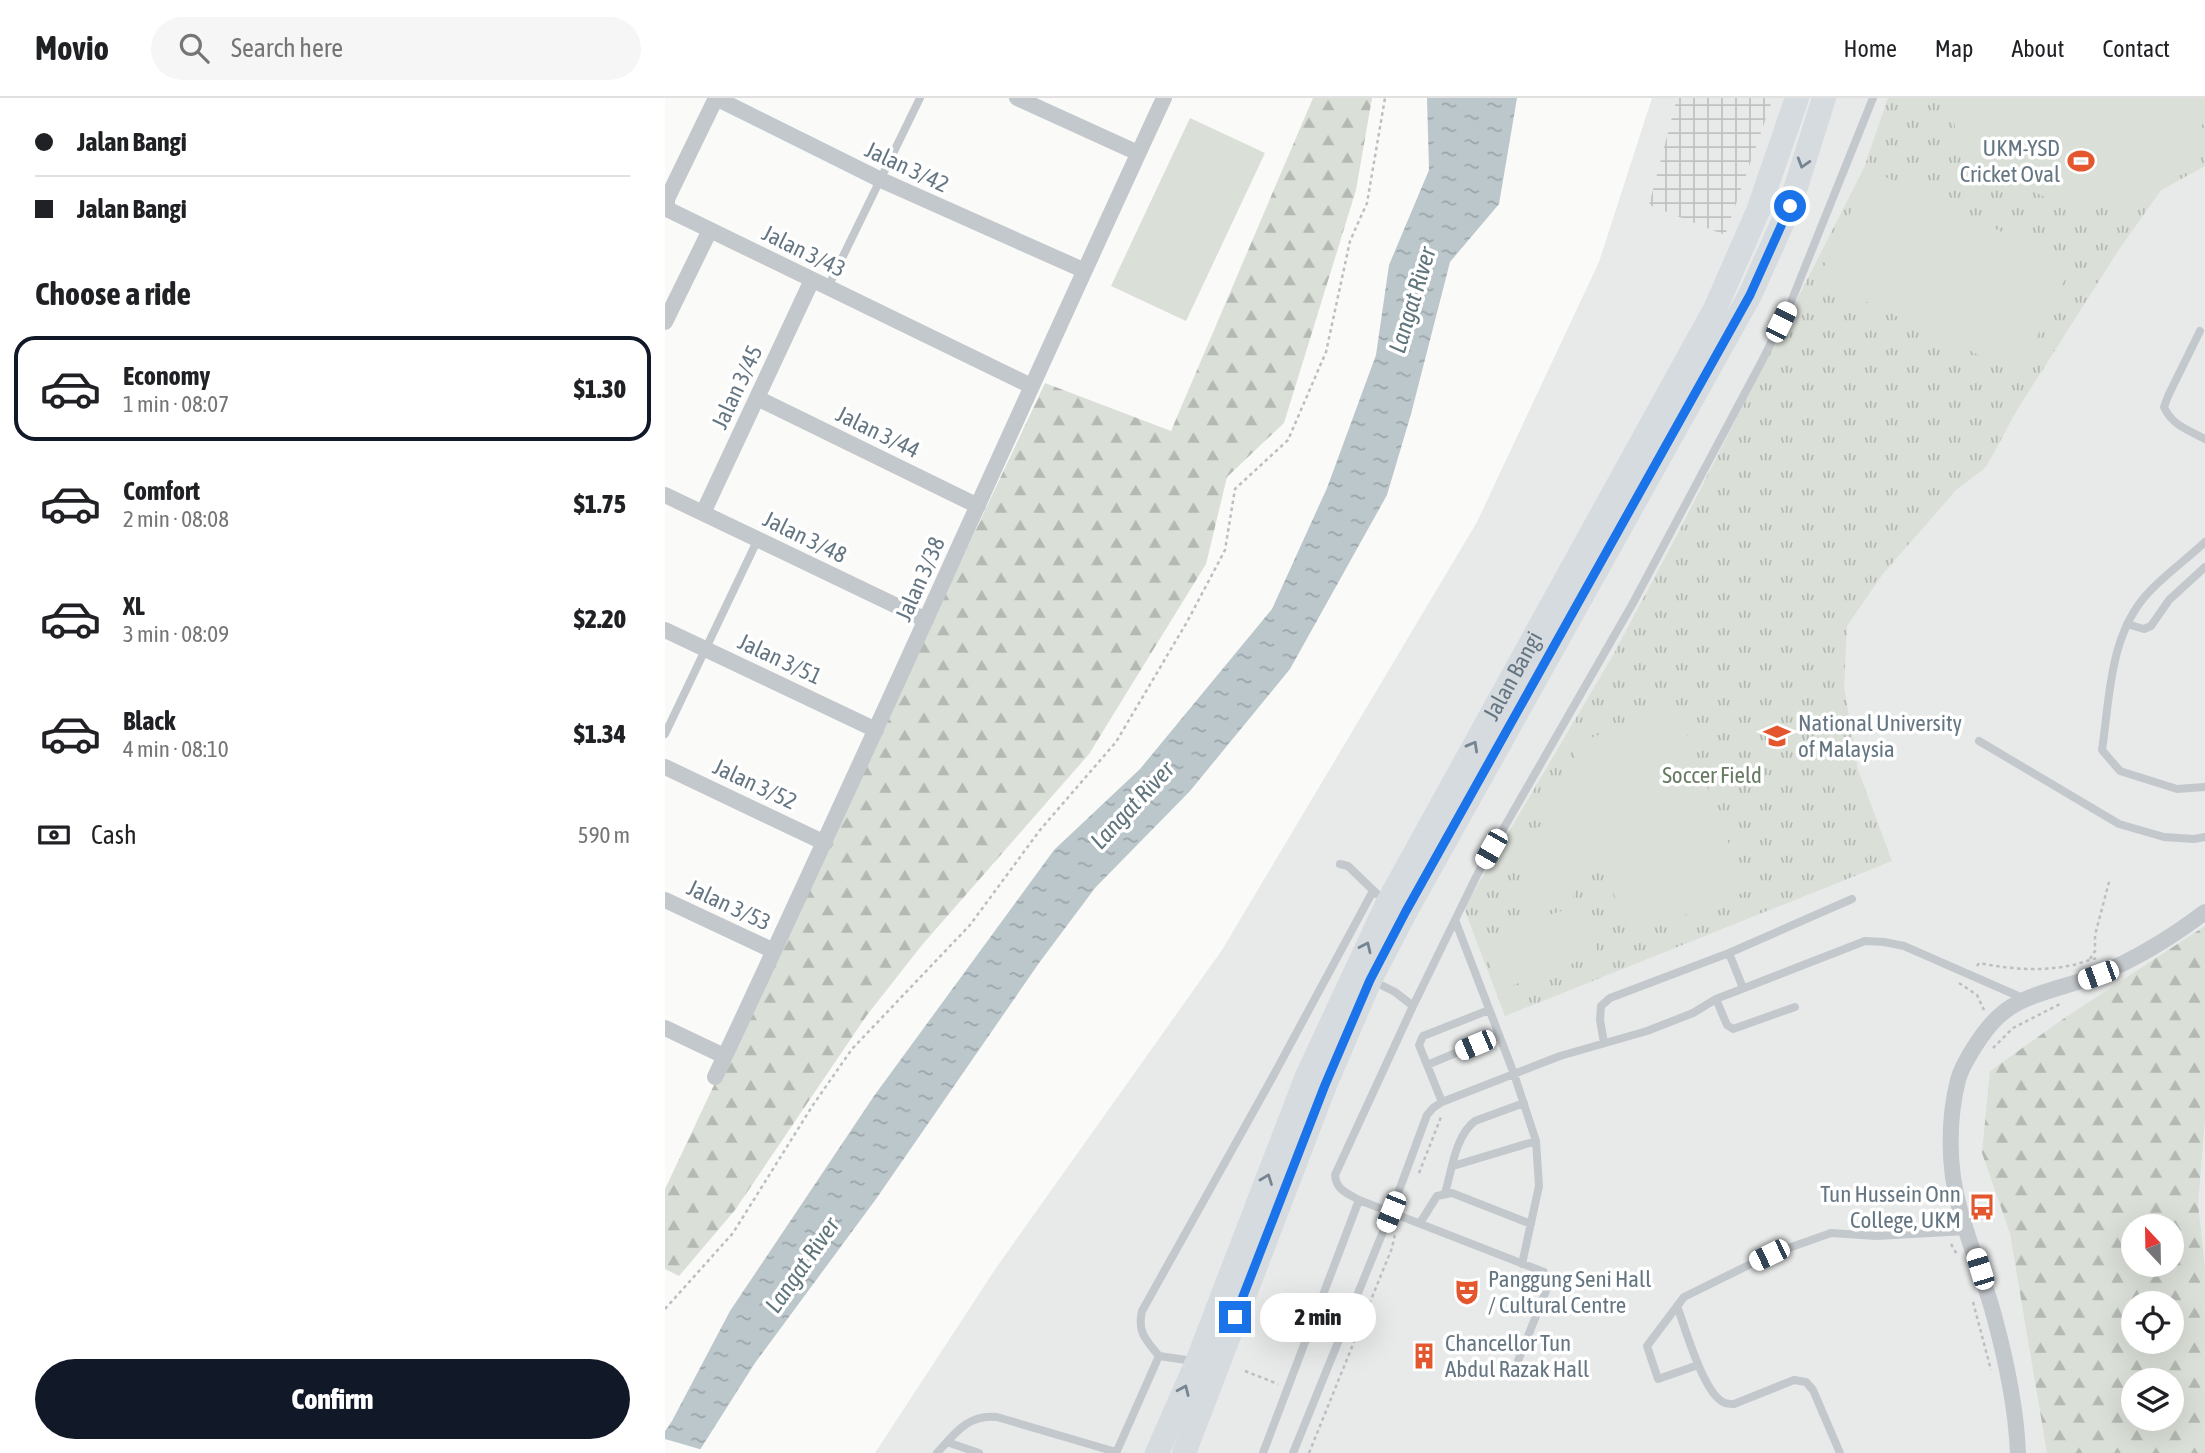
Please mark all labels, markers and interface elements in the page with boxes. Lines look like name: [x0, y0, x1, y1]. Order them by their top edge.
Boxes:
search box: [151, 17, 641, 80]
text: Movio: [35, 29, 109, 67]
icon: search: [175, 29, 213, 67]
text: Search here: [231, 33, 343, 63]
text: Home: [1843, 35, 1897, 62]
text: Map: [1935, 35, 1973, 62]
text: About: [2011, 35, 2064, 62]
text: Contact: [2102, 35, 2170, 62]
text: Jalan Bangi: [77, 127, 187, 157]
place label: UKM-YSD Cricket Oval: [1960, 135, 2060, 187]
street label: Jalan 3/42: [861, 136, 953, 198]
sports icon: UKM-YSD Cricket Oval: [2066, 146, 2096, 176]
one-way arrow: [1797, 157, 1812, 169]
route start: [1774, 190, 1806, 222]
text: Jalan Bangi: [77, 194, 187, 224]
street label: Jalan 3/43: [758, 220, 850, 282]
water label: Langat River: [1383, 243, 1441, 356]
text: Choose a ride: [35, 275, 191, 312]
car: [1763, 299, 1800, 345]
street label: Jalan 3/45: [706, 341, 768, 433]
icon: car: [39, 357, 102, 420]
text: Economy: [123, 361, 210, 391]
text: $1.30: [574, 374, 626, 404]
text: 1 min · 08:07: [123, 391, 229, 417]
street label: Jalan 3/44: [832, 401, 924, 463]
icon: car: [39, 472, 102, 535]
text: Comfort: [123, 476, 200, 506]
text: $1.75: [574, 489, 626, 519]
text: 2 min · 08:08: [123, 506, 229, 532]
street label: Jalan 3/48: [759, 506, 851, 568]
street label: Jalan 3/38: [890, 533, 950, 625]
icon: car: [39, 587, 102, 650]
text: XL: [123, 591, 145, 621]
text: $2.20: [574, 604, 626, 634]
text: 3 min · 08:09: [123, 621, 229, 647]
street label: Jalan Bangi: [1478, 627, 1548, 725]
street label: Jalan 3/51: [734, 628, 826, 690]
icon: car: [39, 702, 102, 765]
text: Black: [123, 706, 175, 736]
place label: National University of Malaysia: [1798, 710, 1962, 762]
text: $1.34: [574, 719, 626, 749]
school or university icon: National University of Malaysia: [1762, 721, 1792, 751]
text: 4 min · 08:10: [123, 736, 229, 762]
one-way arrow: [1465, 741, 1478, 754]
street label: Jalan 3/52: [709, 753, 801, 815]
water label: Langat River: [1085, 755, 1180, 854]
park label: Soccer Field: [1662, 762, 1762, 788]
icon: cash: [35, 816, 73, 854]
text: Cash: [91, 820, 137, 850]
text: 590 m: [578, 822, 630, 848]
car: [1472, 826, 1511, 872]
street label: Jalan 3/53: [683, 874, 775, 936]
one-way arrow: [1358, 942, 1372, 954]
car: [2075, 958, 2122, 992]
car: [1452, 1027, 1499, 1063]
one-way arrow: [1259, 1173, 1273, 1185]
place label: Tun Hussein Onn College, UKM: [1820, 1181, 1961, 1233]
car: [1374, 1189, 1409, 1235]
bus stop icon: Tun Hussein Onn College, UKM: [1967, 1192, 1997, 1222]
water label: Langat River: [760, 1212, 845, 1318]
north arrow: [2121, 1214, 2184, 1278]
map controls: [2121, 1214, 2184, 1431]
car: [1746, 1236, 1793, 1274]
car: [1964, 1246, 1997, 1292]
place label: Panggung Seni Hall / Cultural Centre: [1488, 1266, 1651, 1318]
theatre icon: Panggung Seni Hall / Cultural Centre: [1452, 1277, 1482, 1307]
button: locate: [2121, 1291, 2184, 1354]
callout: 2 min: [1259, 1292, 1375, 1342]
route end: [1219, 1301, 1251, 1333]
text: 2 min: [1295, 1304, 1341, 1330]
place label: Chancellor Tun Abdul Razak Hall: [1445, 1330, 1589, 1382]
building icon: Chancellor Tun Abdul Razak Hall: [1409, 1341, 1439, 1371]
button: Confirm: [35, 1359, 630, 1439]
button: layers: [2121, 1368, 2184, 1431]
one-way arrow: [1176, 1385, 1190, 1398]

